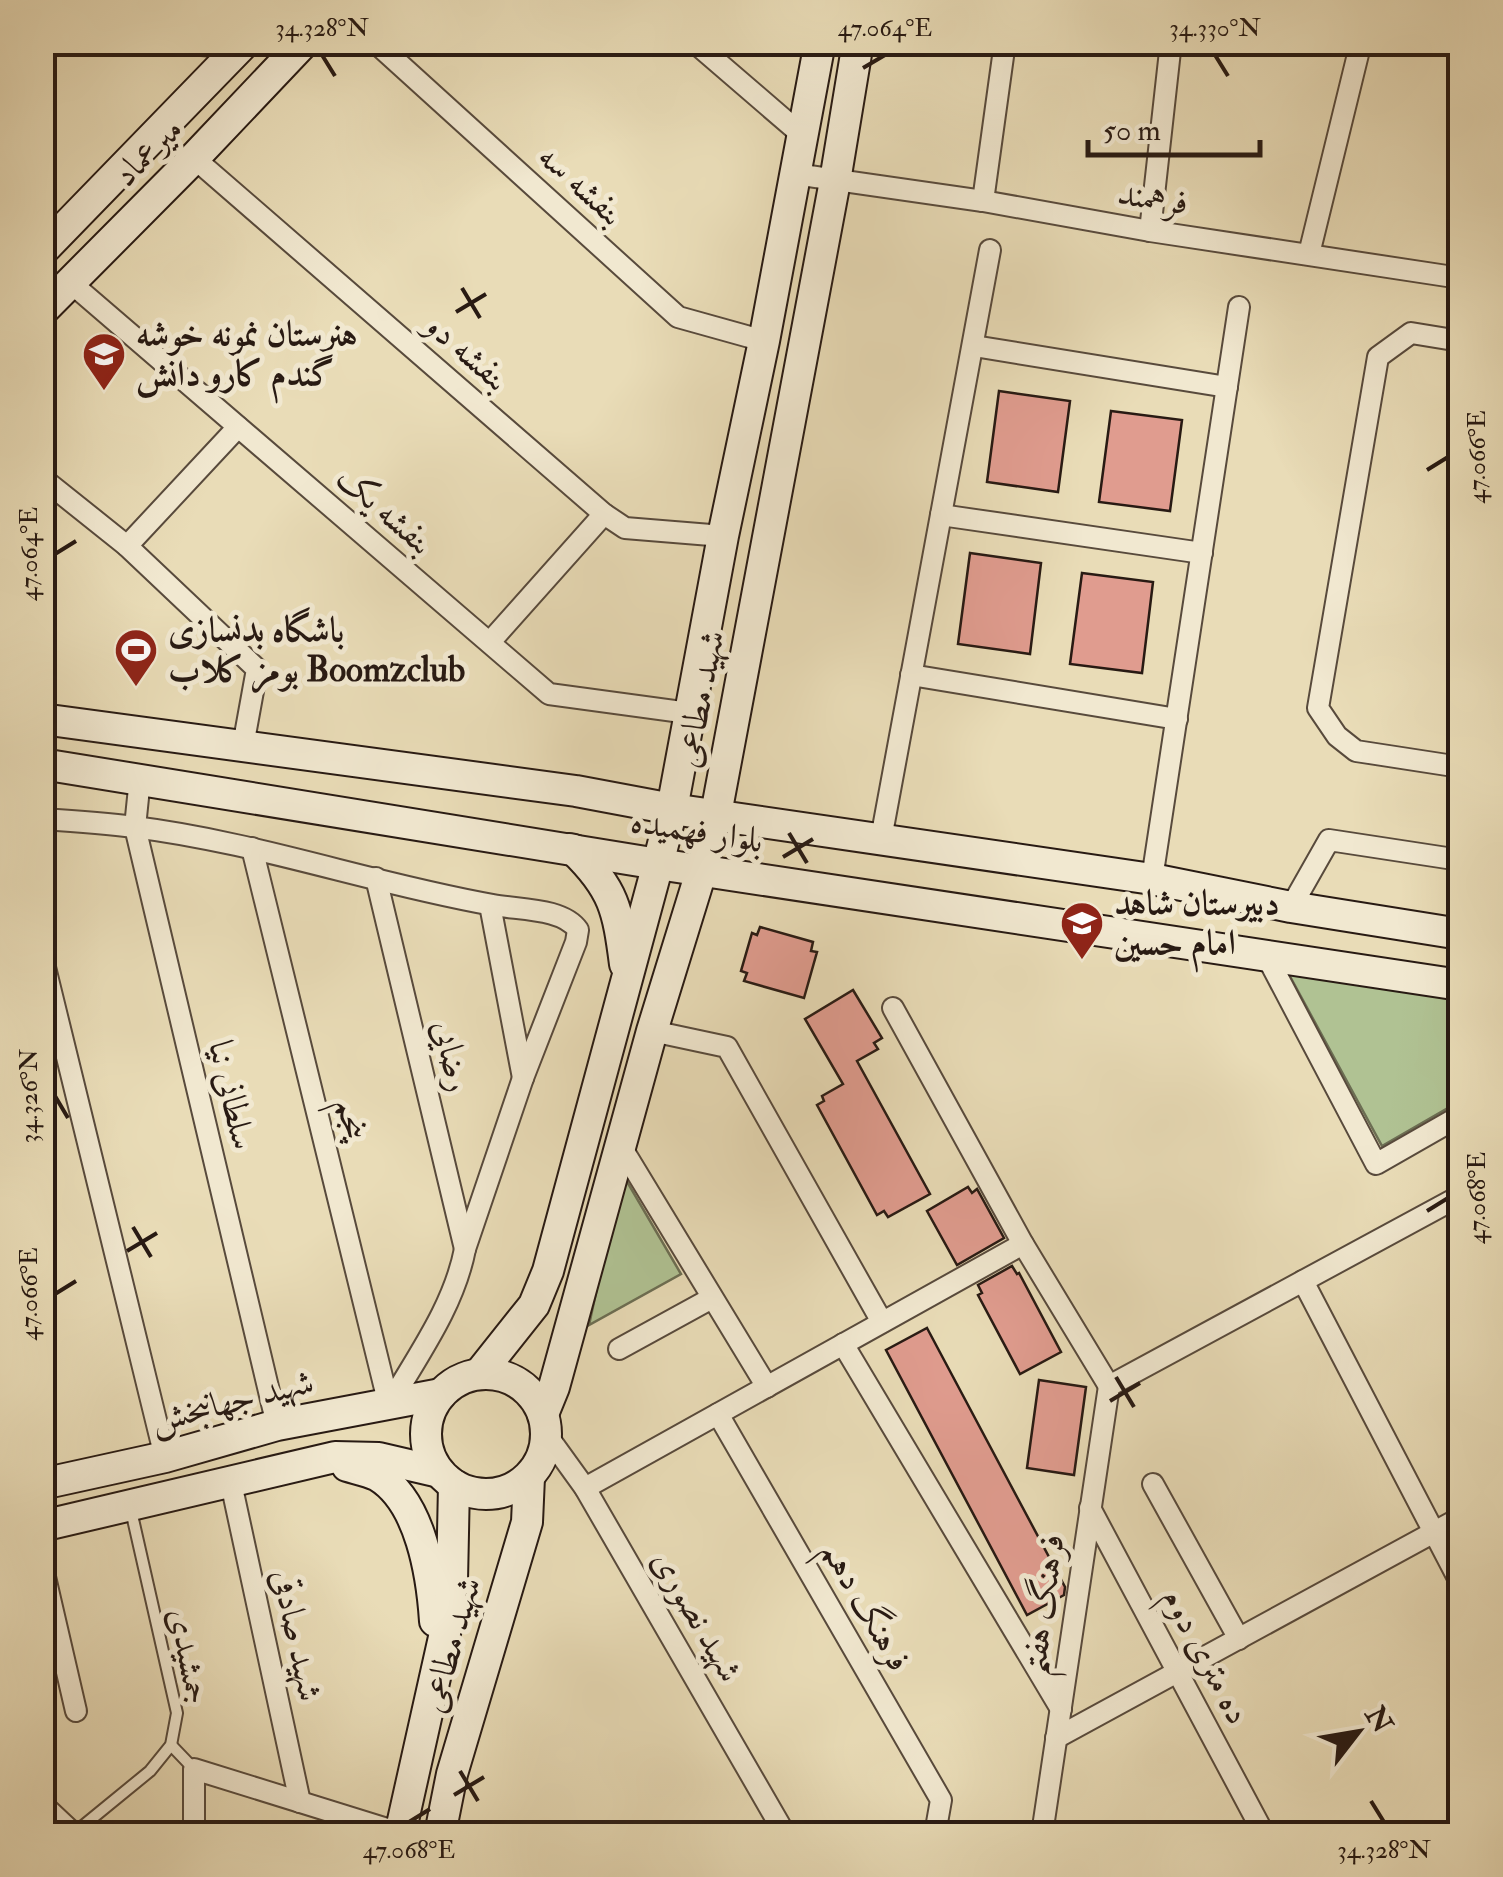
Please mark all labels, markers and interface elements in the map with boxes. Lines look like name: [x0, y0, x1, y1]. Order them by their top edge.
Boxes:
text: 34.328°N: [275, 13, 369, 44]
text: 47.064°E: [838, 13, 932, 44]
text: 34.330°N: [1169, 13, 1261, 44]
scale bar: [1088, 95, 1260, 157]
street label: میرعماد: [104, 108, 192, 196]
text: 50 m: [1103, 112, 1161, 149]
street label: بنفشه سه: [529, 135, 633, 235]
street label: فرهمند: [1115, 171, 1191, 225]
street label: بنفشه دو: [413, 301, 518, 401]
place label: هنرستان نمونه خوشه گندم کارو دانش: [136, 312, 358, 404]
school or university icon: هنرستان نمونه خوشه گندم کارو دانش: [81, 331, 127, 392]
text: 47.066°E: [1462, 410, 1493, 504]
street label: بنفشه یک: [327, 456, 443, 564]
text: 47.064°E: [14, 507, 45, 601]
place label: باشگاه بدنسازی بومز کلاب Boomzclub: [168, 607, 465, 694]
sports icon: باشگاه بدنسازی بومز کلاب Boomzclub: [113, 627, 159, 688]
street label: شهید مطاعی: [665, 627, 735, 771]
street label: بلوار فهمیده: [627, 799, 767, 863]
place label: دبیرستان شاهد امام حسین: [1114, 881, 1280, 973]
school or university icon: دبیرستان شاهد امام حسین: [1059, 900, 1105, 961]
street label: رضایی: [421, 1016, 482, 1096]
street label: سلطانی نیا: [198, 1036, 266, 1154]
text: 34.326°N: [14, 1048, 45, 1143]
street label: پنجم: [316, 1093, 379, 1149]
text: 47.068°E: [1462, 1152, 1493, 1244]
text: 47.066°E: [14, 1247, 45, 1341]
street label: شهید جهانبخش: [146, 1359, 318, 1443]
street label: فرهنگ هفتم: [1010, 1531, 1087, 1680]
street label: فرهنگ دهم: [802, 1532, 922, 1684]
street label: شهید نصوری: [642, 1542, 752, 1690]
street label: شهید صادقی: [262, 1565, 332, 1705]
street label: شهید مطاعی: [411, 1572, 491, 1718]
street label: ده متری دوم: [1145, 1580, 1260, 1736]
street label: جمشیدی: [158, 1604, 220, 1708]
north arrow: [1308, 1682, 1408, 1782]
text: N: [1356, 1699, 1400, 1740]
text: 47.068°E: [363, 1835, 455, 1866]
text: 34.328°N: [1337, 1835, 1431, 1866]

